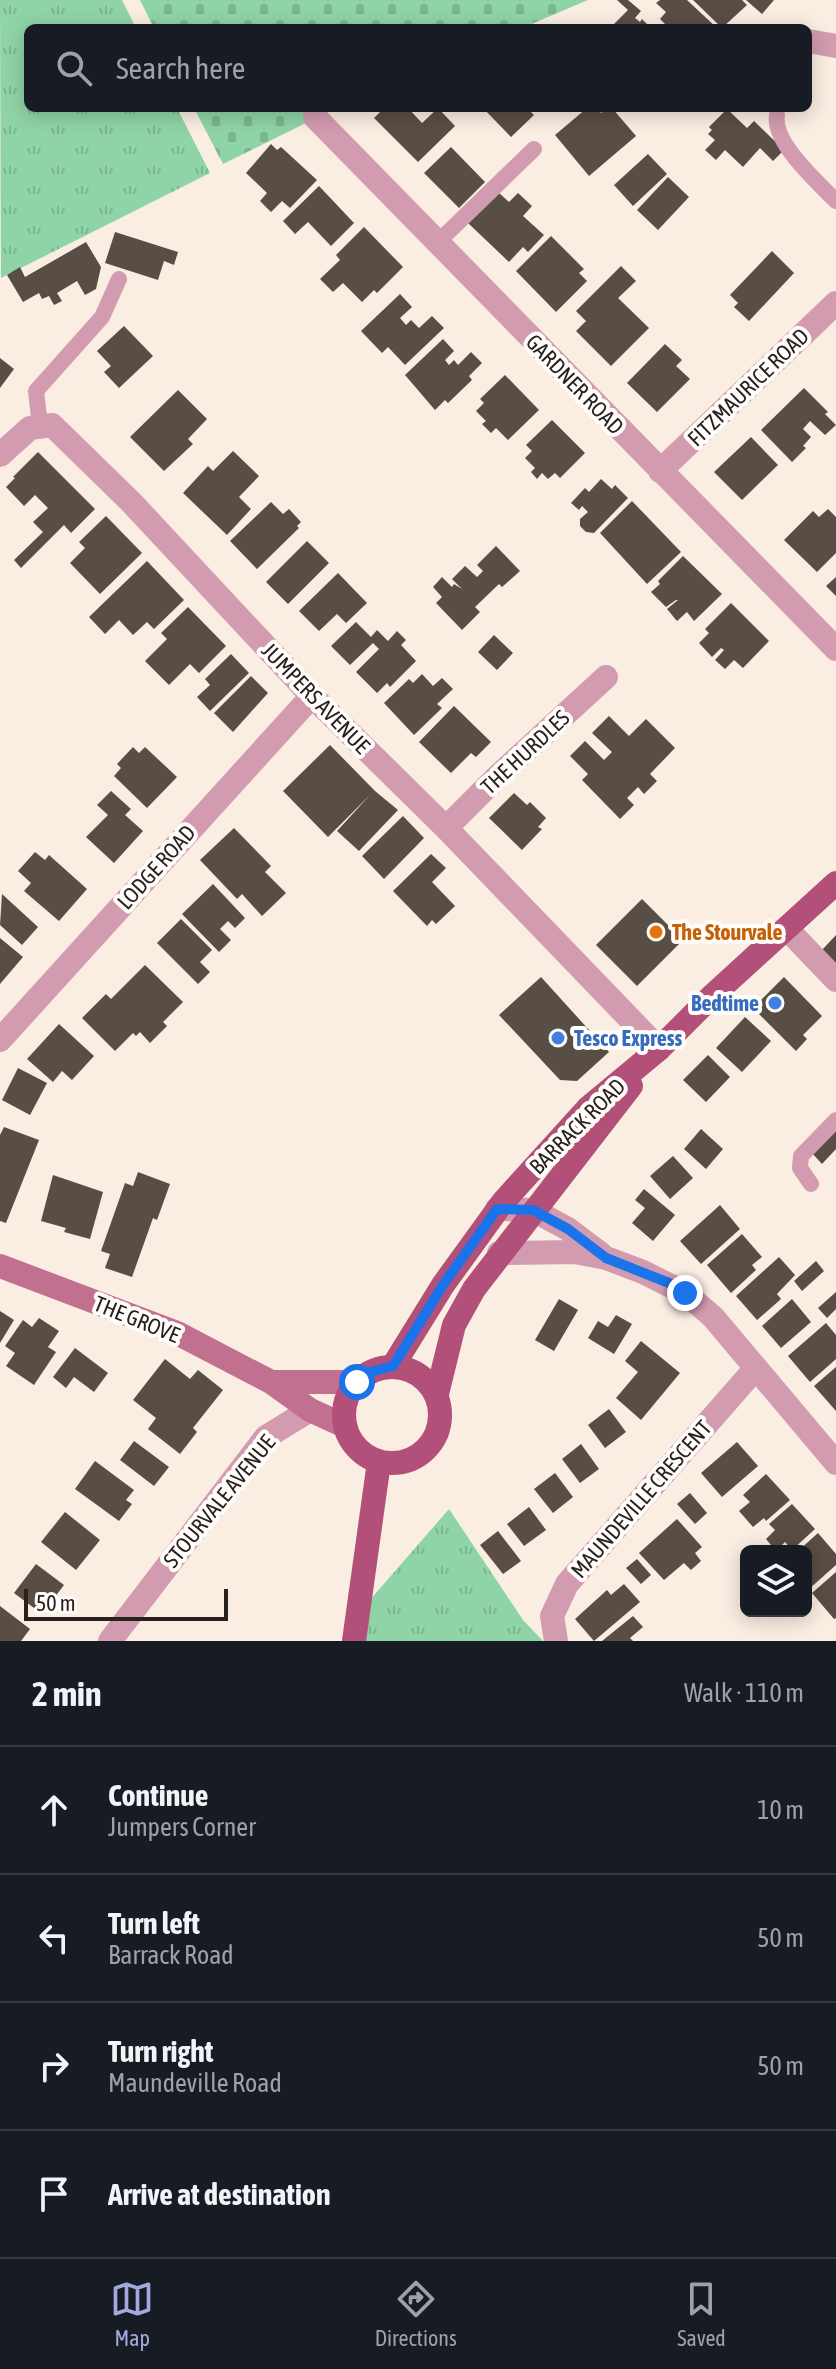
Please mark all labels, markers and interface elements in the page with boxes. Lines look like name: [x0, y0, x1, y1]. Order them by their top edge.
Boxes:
search box: [24, 24, 812, 112]
icon: search: [52, 46, 96, 90]
text: Search here: [116, 51, 245, 85]
street label: FITZMAURICE ROAD: [682, 323, 814, 451]
street label: GARDNER ROAD: [521, 329, 629, 439]
street label: JUMPERS AVENUE: [257, 637, 376, 759]
street label: THE HURDLES: [476, 705, 574, 799]
street label: LODGE ROAD: [112, 820, 200, 914]
place label: The Stourvale: [672, 919, 782, 945]
marker: The Stourvale: [647, 923, 665, 941]
place label: Bedtime: [691, 990, 759, 1016]
marker: Bedtime: [766, 994, 784, 1012]
place label: Tesco Express: [574, 1025, 683, 1051]
marker: Tesco Express: [549, 1029, 567, 1047]
street label: BARRACK ROAD: [524, 1073, 630, 1179]
route end: [667, 1275, 703, 1311]
street label: THE GROVE: [90, 1290, 184, 1348]
route start: [339, 1364, 375, 1400]
street label: MAUNDEVILLE CRESCENT: [565, 1415, 717, 1583]
street label: STOURVALE AVENUE: [158, 1429, 281, 1572]
map controls: [740, 1545, 812, 1617]
button: layers: [740, 1545, 812, 1617]
scale bar: [24, 1585, 228, 1621]
text: 50 m: [36, 1590, 76, 1616]
text: 2 min: [32, 1674, 101, 1713]
text: Walk · 110 m: [684, 1678, 804, 1708]
text: Continue: [108, 1778, 208, 1812]
icon: ahead: [32, 1788, 76, 1832]
text: 10 m: [757, 1795, 804, 1825]
text: Jumpers Corner: [108, 1812, 256, 1842]
text: Turn left: [108, 1906, 200, 1940]
icon: left: [32, 1916, 76, 1960]
text: 50 m: [757, 1923, 804, 1953]
text: Barrack Road: [108, 1940, 234, 1970]
text: Turn right: [108, 2034, 214, 2068]
icon: right: [32, 2044, 76, 2088]
text: 50 m: [757, 2051, 804, 2081]
text: Maundeville Road: [108, 2068, 282, 2098]
icon: arrive: [32, 2172, 76, 2216]
text: Arrive at destination: [108, 2177, 330, 2211]
tab: Map: [110, 2277, 154, 2351]
tab: Directions: [375, 2277, 457, 2351]
tab: Saved: [677, 2277, 726, 2351]

